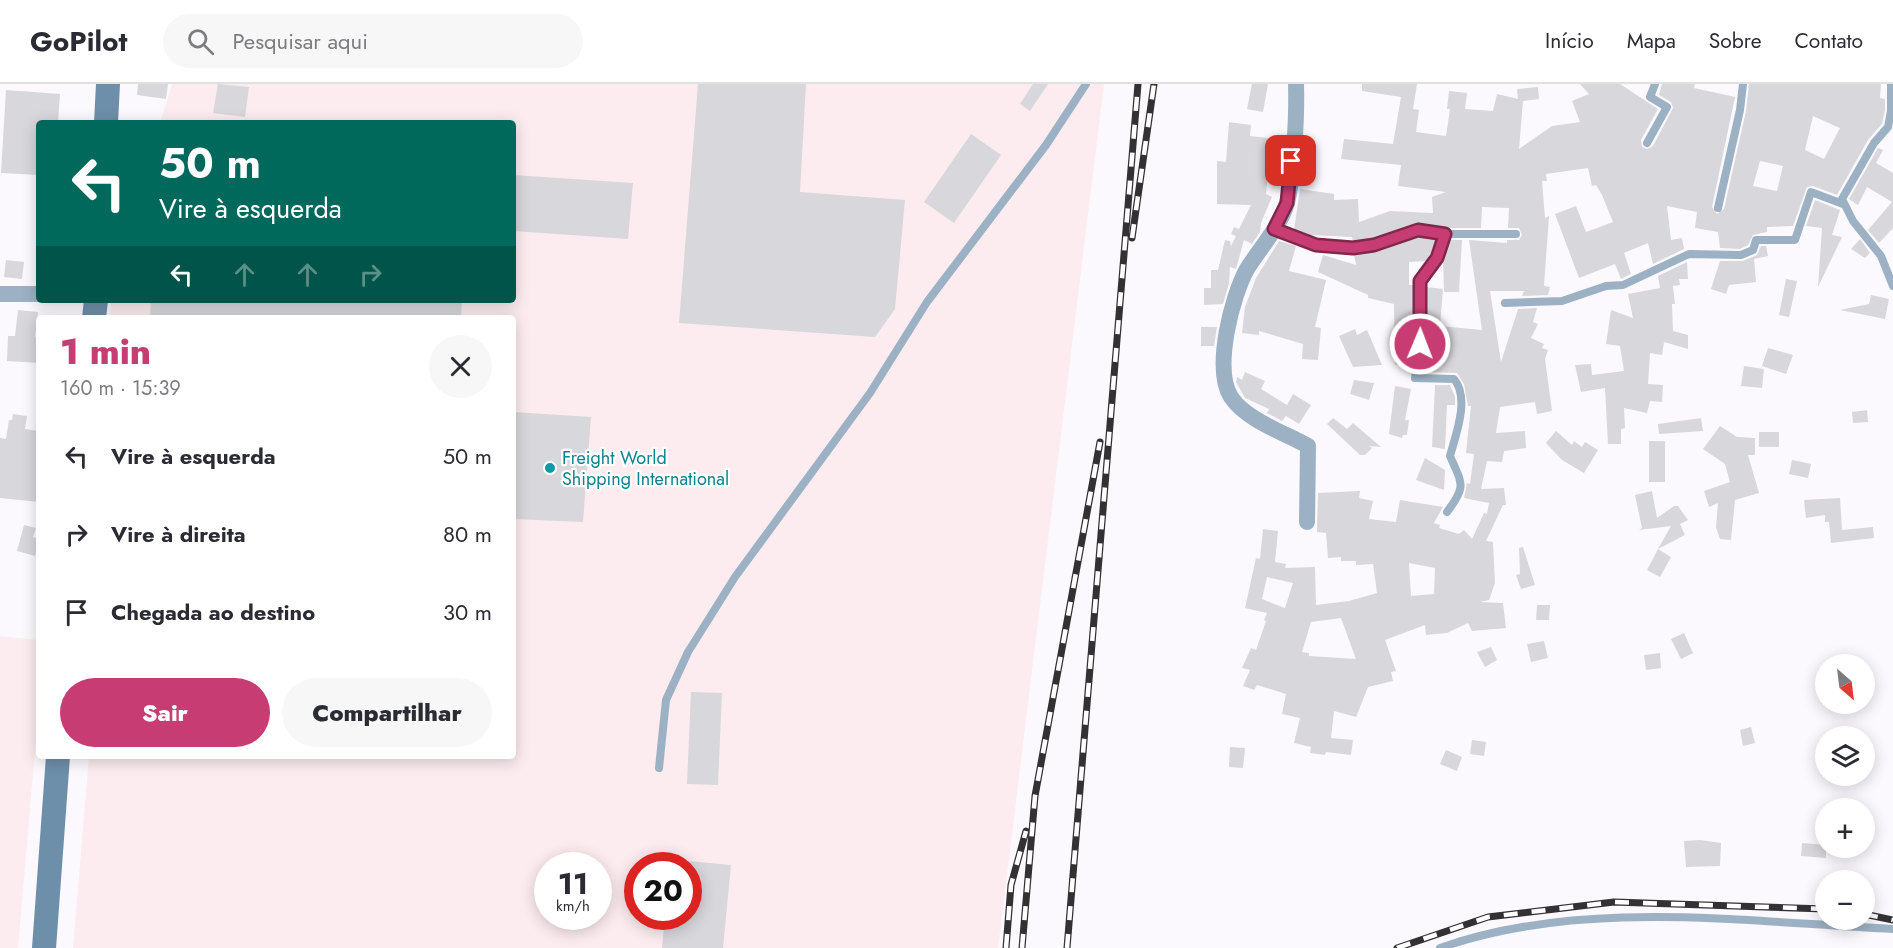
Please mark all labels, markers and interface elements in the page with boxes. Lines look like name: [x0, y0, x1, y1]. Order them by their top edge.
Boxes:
search box: [163, 14, 583, 68]
text: GoPilot: [30, 21, 127, 62]
icon: search: [184, 25, 217, 58]
text: Pesquisar aqui: [232, 25, 368, 57]
text: Início: [1545, 26, 1594, 56]
text: Mapa: [1627, 26, 1676, 56]
text: Sobre: [1709, 26, 1761, 56]
text: Contato: [1794, 26, 1863, 56]
text: 50 m: [159, 133, 261, 194]
pin: [1265, 135, 1316, 186]
icon: left: [60, 144, 138, 222]
icon: arrive: [1274, 144, 1307, 177]
text: Vire à esquerda: [159, 189, 342, 228]
icon: left: [165, 258, 198, 291]
icon: ahead: [228, 258, 261, 291]
icon: ahead: [291, 258, 324, 291]
icon: right: [354, 258, 387, 291]
position arrow: [1388, 312, 1452, 376]
text: 1 min: [60, 325, 151, 377]
button: close: [429, 335, 492, 398]
text: 160 m · 15:39: [60, 374, 181, 403]
icon: left: [60, 440, 93, 473]
text: Vire à esquerda: [111, 440, 276, 472]
text: 50 m: [443, 440, 492, 472]
place label: Freight World Shipping International: [562, 445, 729, 492]
marker: Freight World Shipping International: [543, 461, 557, 475]
icon: right: [60, 518, 93, 551]
text: Vire à direita: [111, 518, 246, 550]
text: 80 m: [443, 518, 492, 550]
icon: arrive: [60, 596, 93, 629]
text: Chegada ao destino: [111, 596, 315, 628]
text: 30 m: [443, 596, 492, 628]
north arrow: [1815, 654, 1875, 714]
map controls: [1815, 654, 1875, 930]
button: Sair: [60, 678, 270, 747]
button: Compartilhar: [282, 678, 492, 747]
button: layers: [1815, 726, 1875, 786]
button: +: [1815, 798, 1875, 858]
speed limit sign: 20: [624, 852, 702, 930]
text: 11: [558, 862, 588, 905]
button: −: [1815, 870, 1875, 930]
text: km/h: [556, 895, 590, 917]

